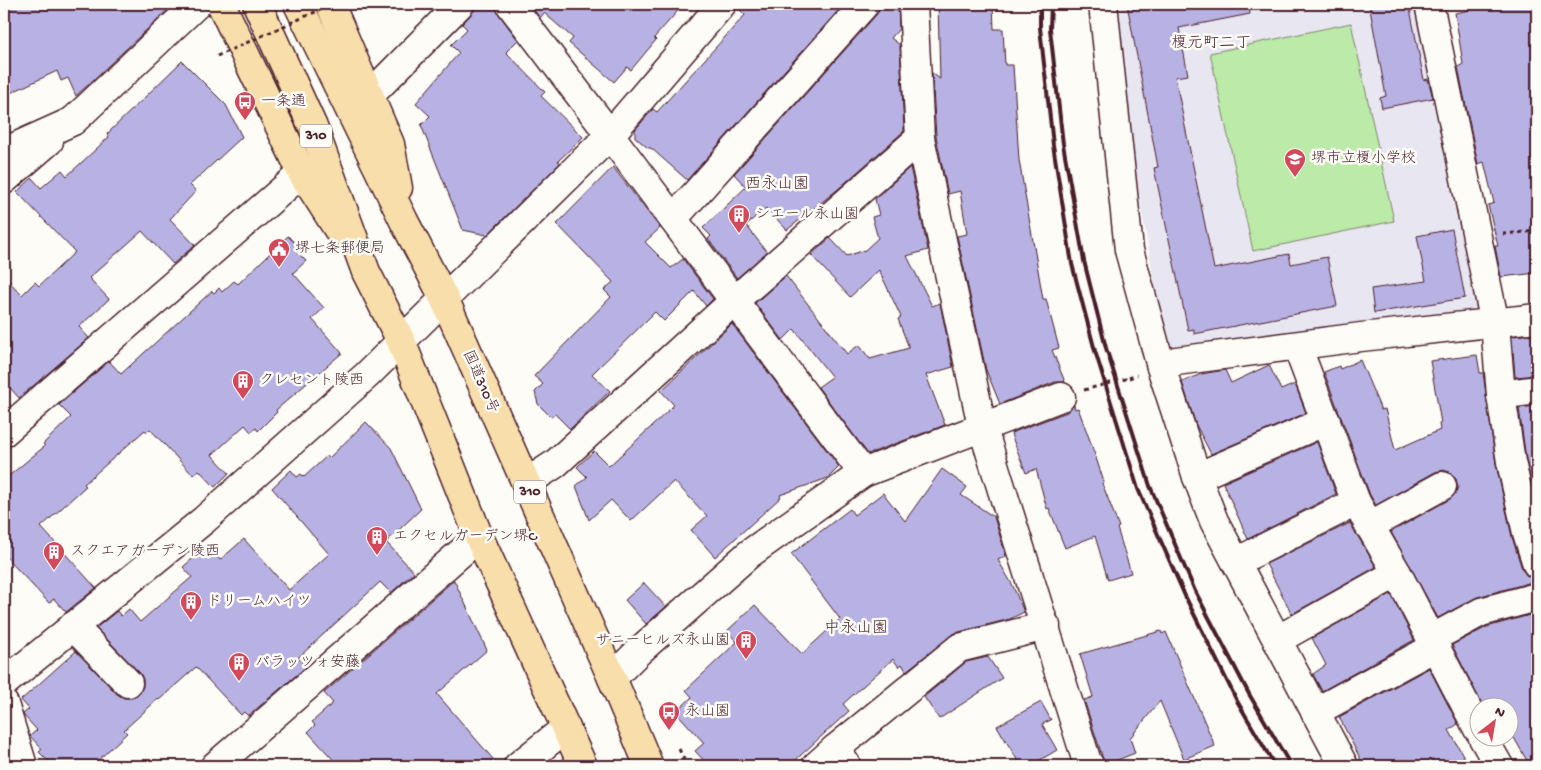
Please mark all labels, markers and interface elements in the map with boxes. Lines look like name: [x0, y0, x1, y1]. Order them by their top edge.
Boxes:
district label: 榎元町二丁: [1171, 34, 1251, 54]
bus stop icon: 一条通: [233, 90, 257, 121]
place label: 一条通: [261, 93, 306, 111]
road number: 310: [300, 124, 332, 148]
school or university icon: 堺市立榎小学校: [1283, 147, 1307, 178]
place label: 堺市立榎小学校: [1311, 150, 1416, 168]
district label: 西永山園: [745, 174, 809, 195]
building icon: シエール永山園: [727, 203, 751, 234]
place label: シエール永山園: [755, 205, 859, 224]
public building icon: 堺七条郵便局: [267, 237, 291, 268]
place label: 堺七条郵便局: [295, 240, 385, 258]
street label: 国道310号: [458, 348, 502, 416]
building icon: クレセント陵西: [231, 369, 255, 400]
place label: クレセント陵西: [259, 371, 364, 390]
road number: 310: [514, 481, 546, 504]
building icon: エクセルガーデン堺C: [365, 525, 389, 556]
place label: エクセルガーデン堺C: [393, 528, 538, 546]
building icon: スクエアガーデン陵西: [42, 540, 66, 571]
place label: スクエアガーデン陵西: [70, 542, 220, 561]
building icon: ドリームハイツ: [179, 590, 203, 621]
place label: ドリームハイツ: [207, 593, 311, 611]
district label: 中永山園: [824, 618, 888, 639]
building icon: サニーヒルズ永山園: [734, 629, 758, 660]
place label: サニーヒルズ永山園: [596, 631, 730, 650]
building icon: パラッツォ安藤: [227, 651, 251, 682]
place label: パラッツォ安藤: [255, 653, 360, 672]
north arrow: [1468, 698, 1518, 748]
bus stop icon: 永山園: [657, 700, 681, 731]
place label: 永山園: [685, 702, 730, 721]
text: N: [1491, 703, 1508, 723]

